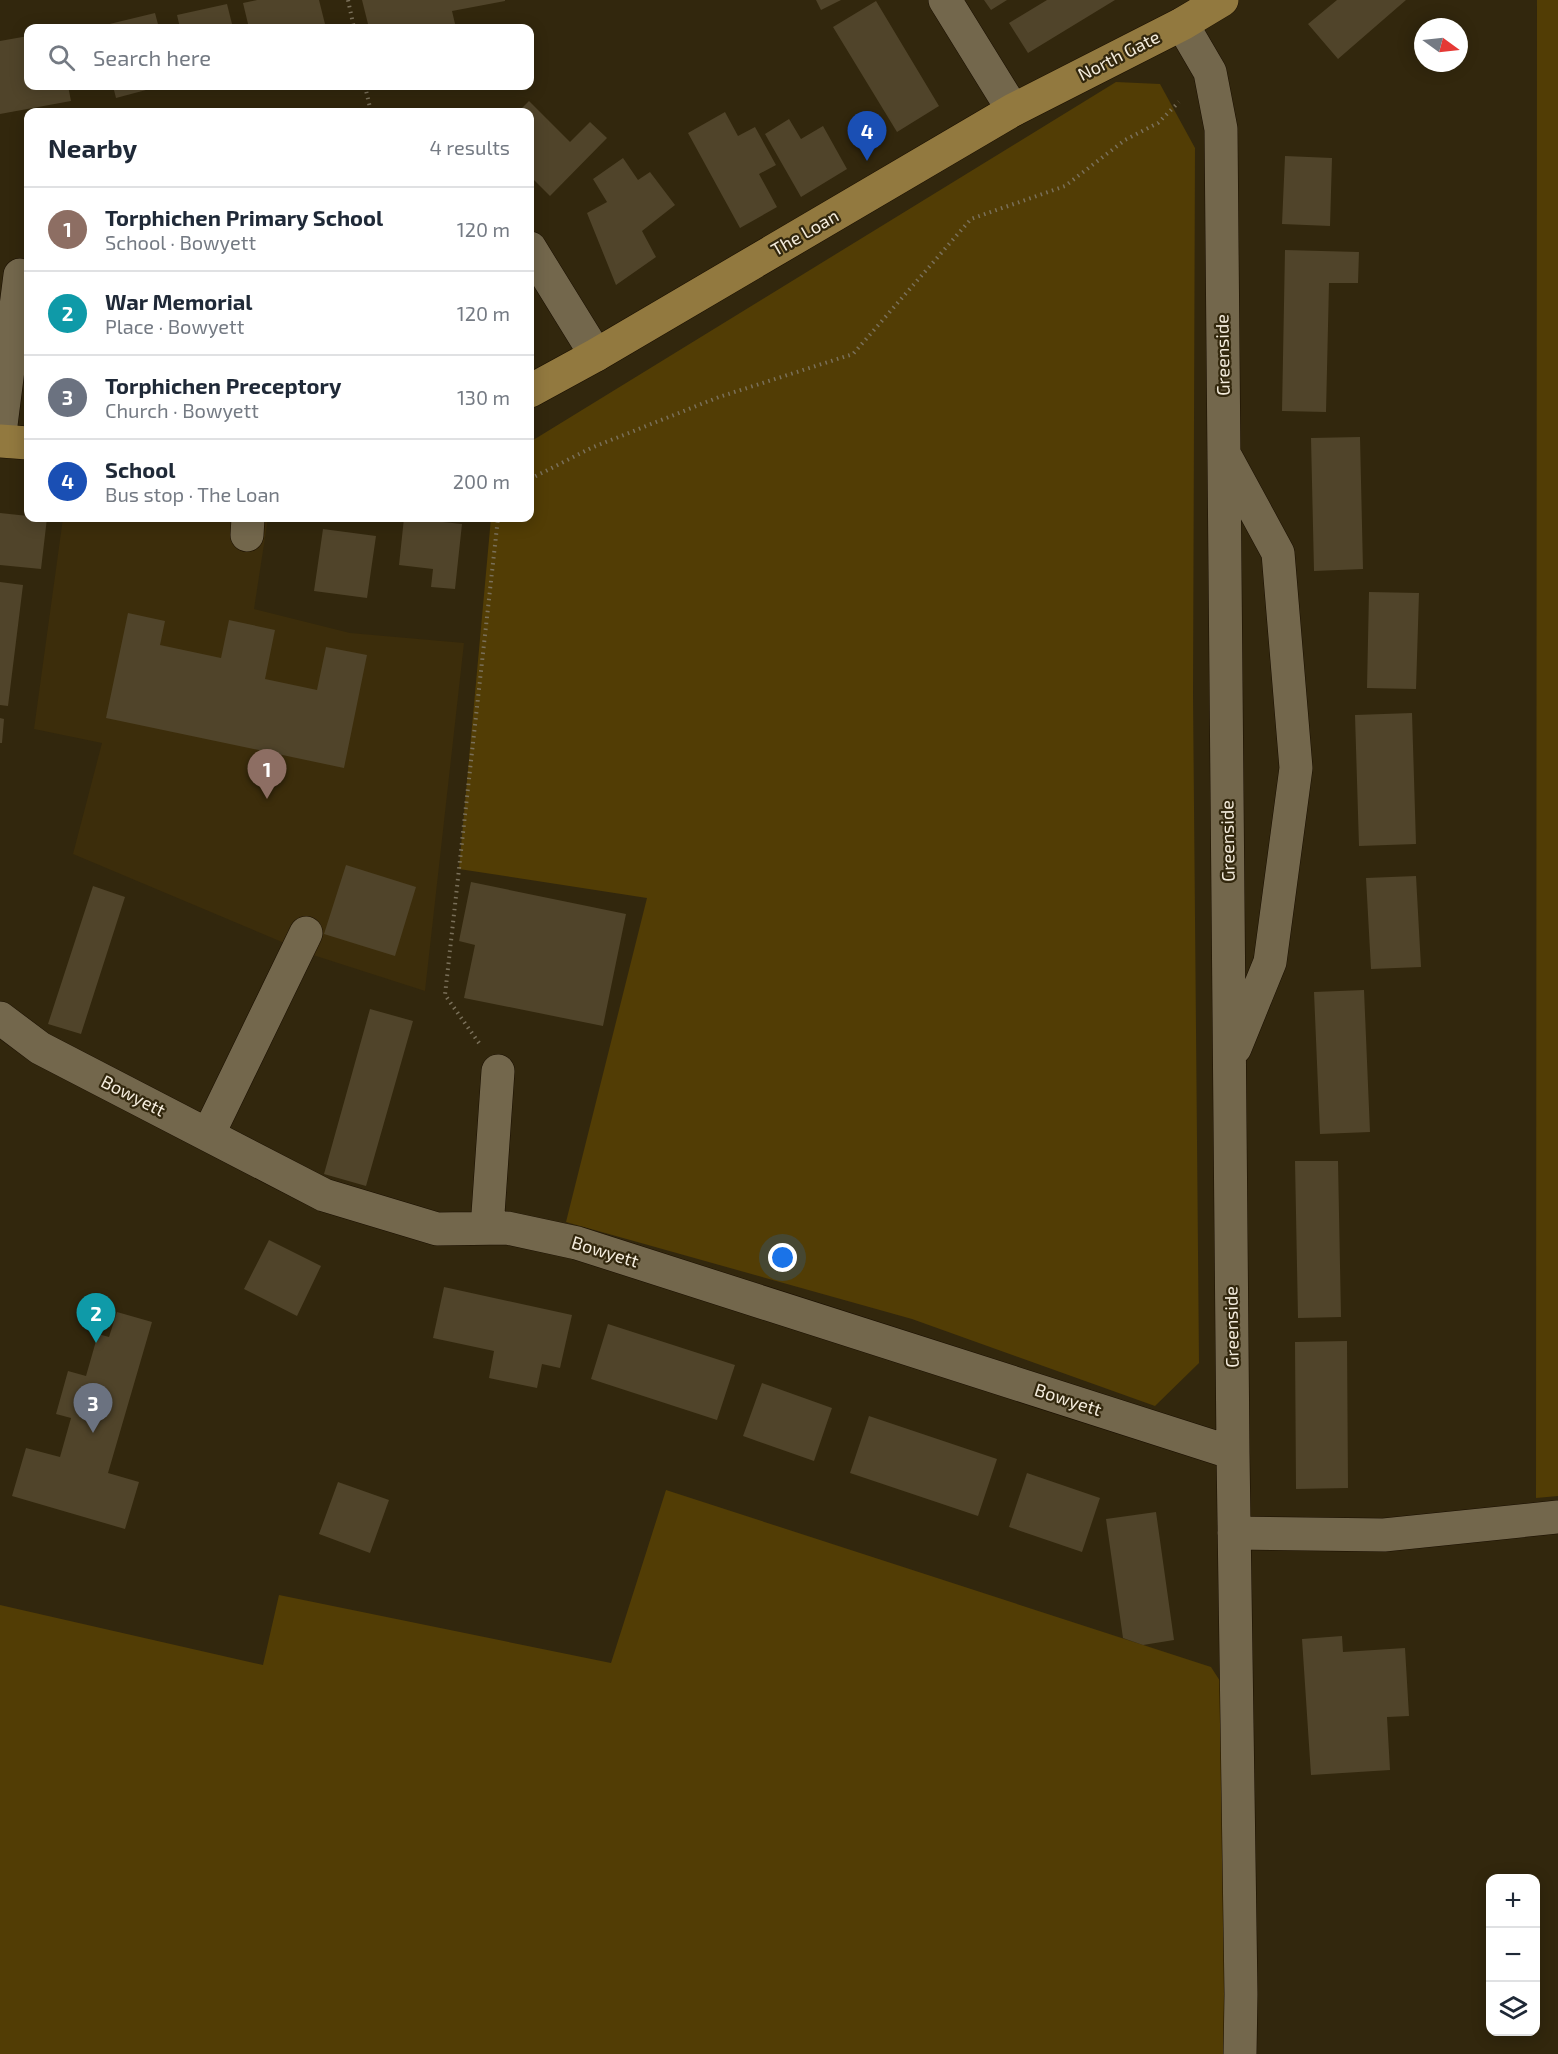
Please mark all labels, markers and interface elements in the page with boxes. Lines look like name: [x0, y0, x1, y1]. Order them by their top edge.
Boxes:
north arrow: [1414, 18, 1468, 72]
search box: [24, 24, 534, 90]
street label: North Gate: [1074, 25, 1163, 85]
icon: search: [45, 41, 78, 74]
text: Search here: [93, 44, 211, 70]
pin: 4: [848, 112, 886, 161]
text: Nearby: [48, 132, 137, 163]
text: 4 results: [430, 135, 510, 159]
text: Torphichen Primary School: [105, 204, 383, 230]
street label: The Loan: [767, 204, 842, 260]
text: 1: [63, 217, 72, 241]
text: 120 m: [457, 217, 510, 241]
text: School · Bowyett: [105, 230, 256, 254]
text: War Memorial: [105, 288, 253, 314]
text: 2: [62, 301, 73, 325]
text: 120 m: [457, 301, 510, 325]
text: Place · Bowyett: [105, 314, 244, 338]
street label: Greenside: [1210, 314, 1234, 396]
text: Torphichen Preceptory: [105, 372, 341, 398]
text: 3: [62, 385, 73, 409]
text: 130 m: [457, 385, 510, 409]
text: Church · Bowyett: [105, 398, 259, 422]
text: School: [105, 456, 176, 482]
text: 4: [61, 469, 74, 493]
text: 200 m: [453, 469, 510, 493]
text: Bus stop · The Loan: [105, 482, 280, 506]
pin: 1: [248, 750, 286, 799]
street label: Greenside: [1215, 800, 1239, 882]
street label: Bowyett: [98, 1070, 169, 1121]
street label: Bowyett: [569, 1230, 642, 1272]
your location: [768, 1243, 797, 1272]
street label: Greenside: [1219, 1286, 1243, 1368]
pin: 2: [76, 1294, 116, 1343]
street label: Bowyett: [1032, 1378, 1105, 1420]
pin: 3: [74, 1384, 112, 1433]
map controls: [1486, 1874, 1540, 2036]
button: +: [1486, 1874, 1540, 1928]
button: −: [1486, 1928, 1540, 1982]
button: layers: [1486, 1982, 1540, 2036]

